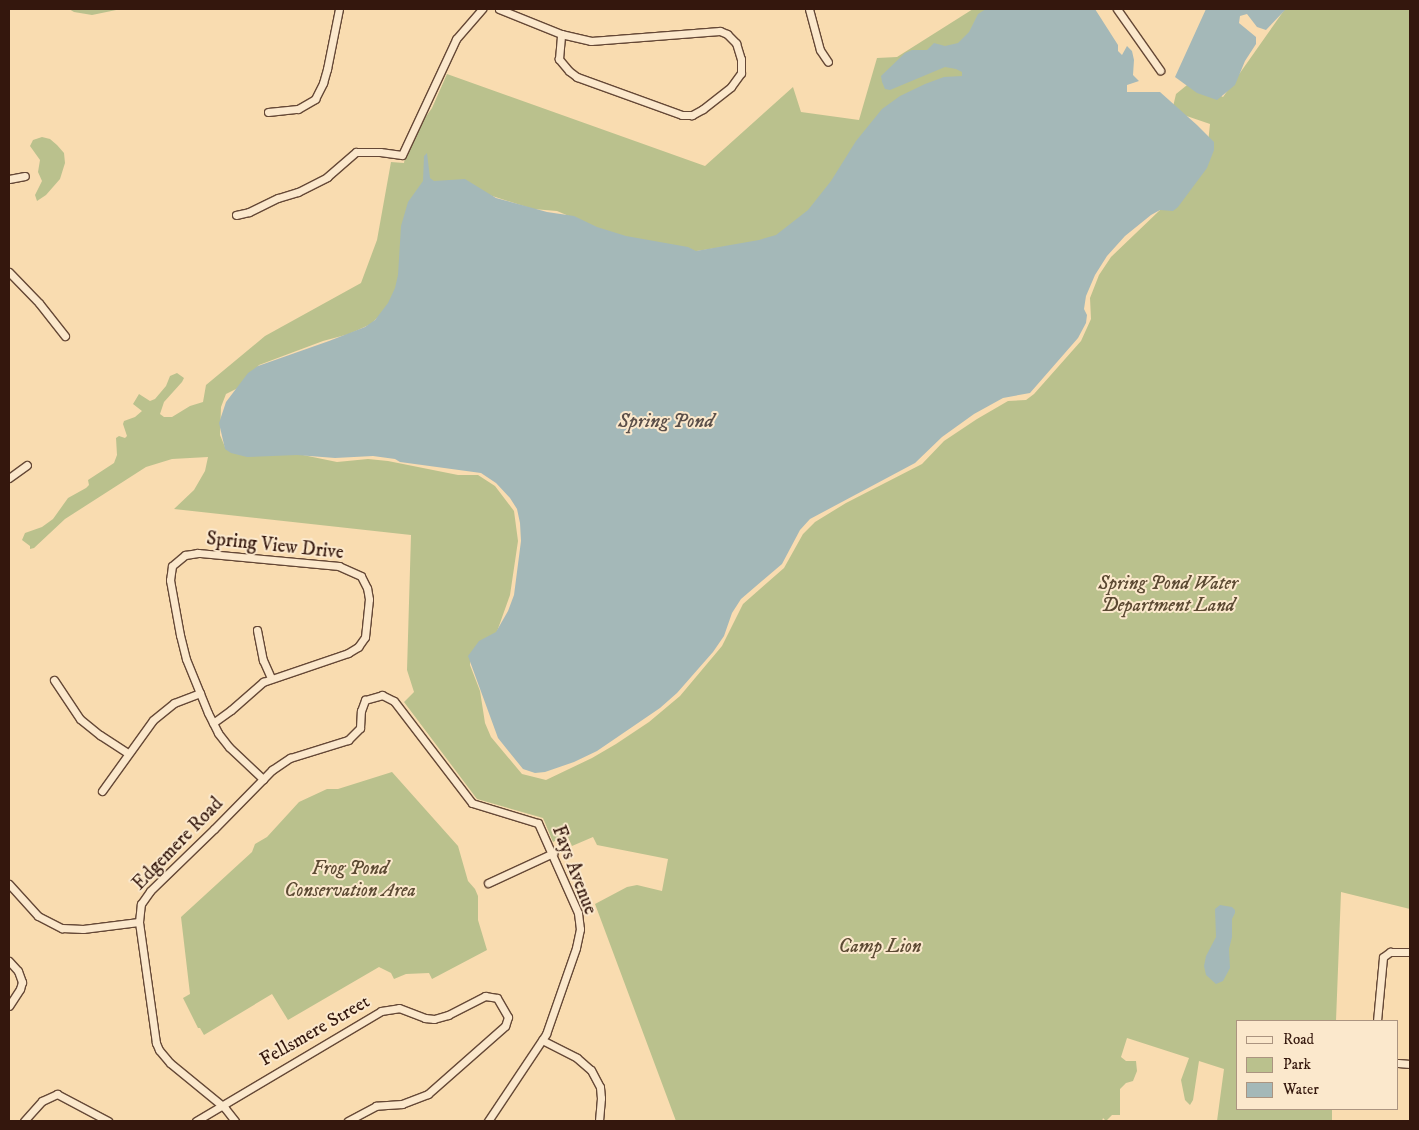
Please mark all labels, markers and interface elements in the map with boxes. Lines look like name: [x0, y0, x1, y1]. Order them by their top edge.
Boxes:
water label: Spring Pond: [618, 409, 714, 433]
street label: Spring View Drive: [205, 527, 345, 565]
park label: Spring Pond Water Department Land: [1098, 573, 1238, 617]
street label: Edgemere Road: [128, 793, 228, 895]
street label: Fays Avenue: [547, 822, 601, 918]
park label: Frog Pond Conservation Area: [284, 858, 416, 902]
park label: Camp Lion: [838, 936, 922, 958]
street label: Fellsmere Street: [256, 990, 374, 1072]
legend: [1236, 1020, 1399, 1110]
text: Road: [1283, 1030, 1314, 1049]
text: Park: [1283, 1055, 1311, 1074]
text: Water: [1283, 1080, 1319, 1099]

